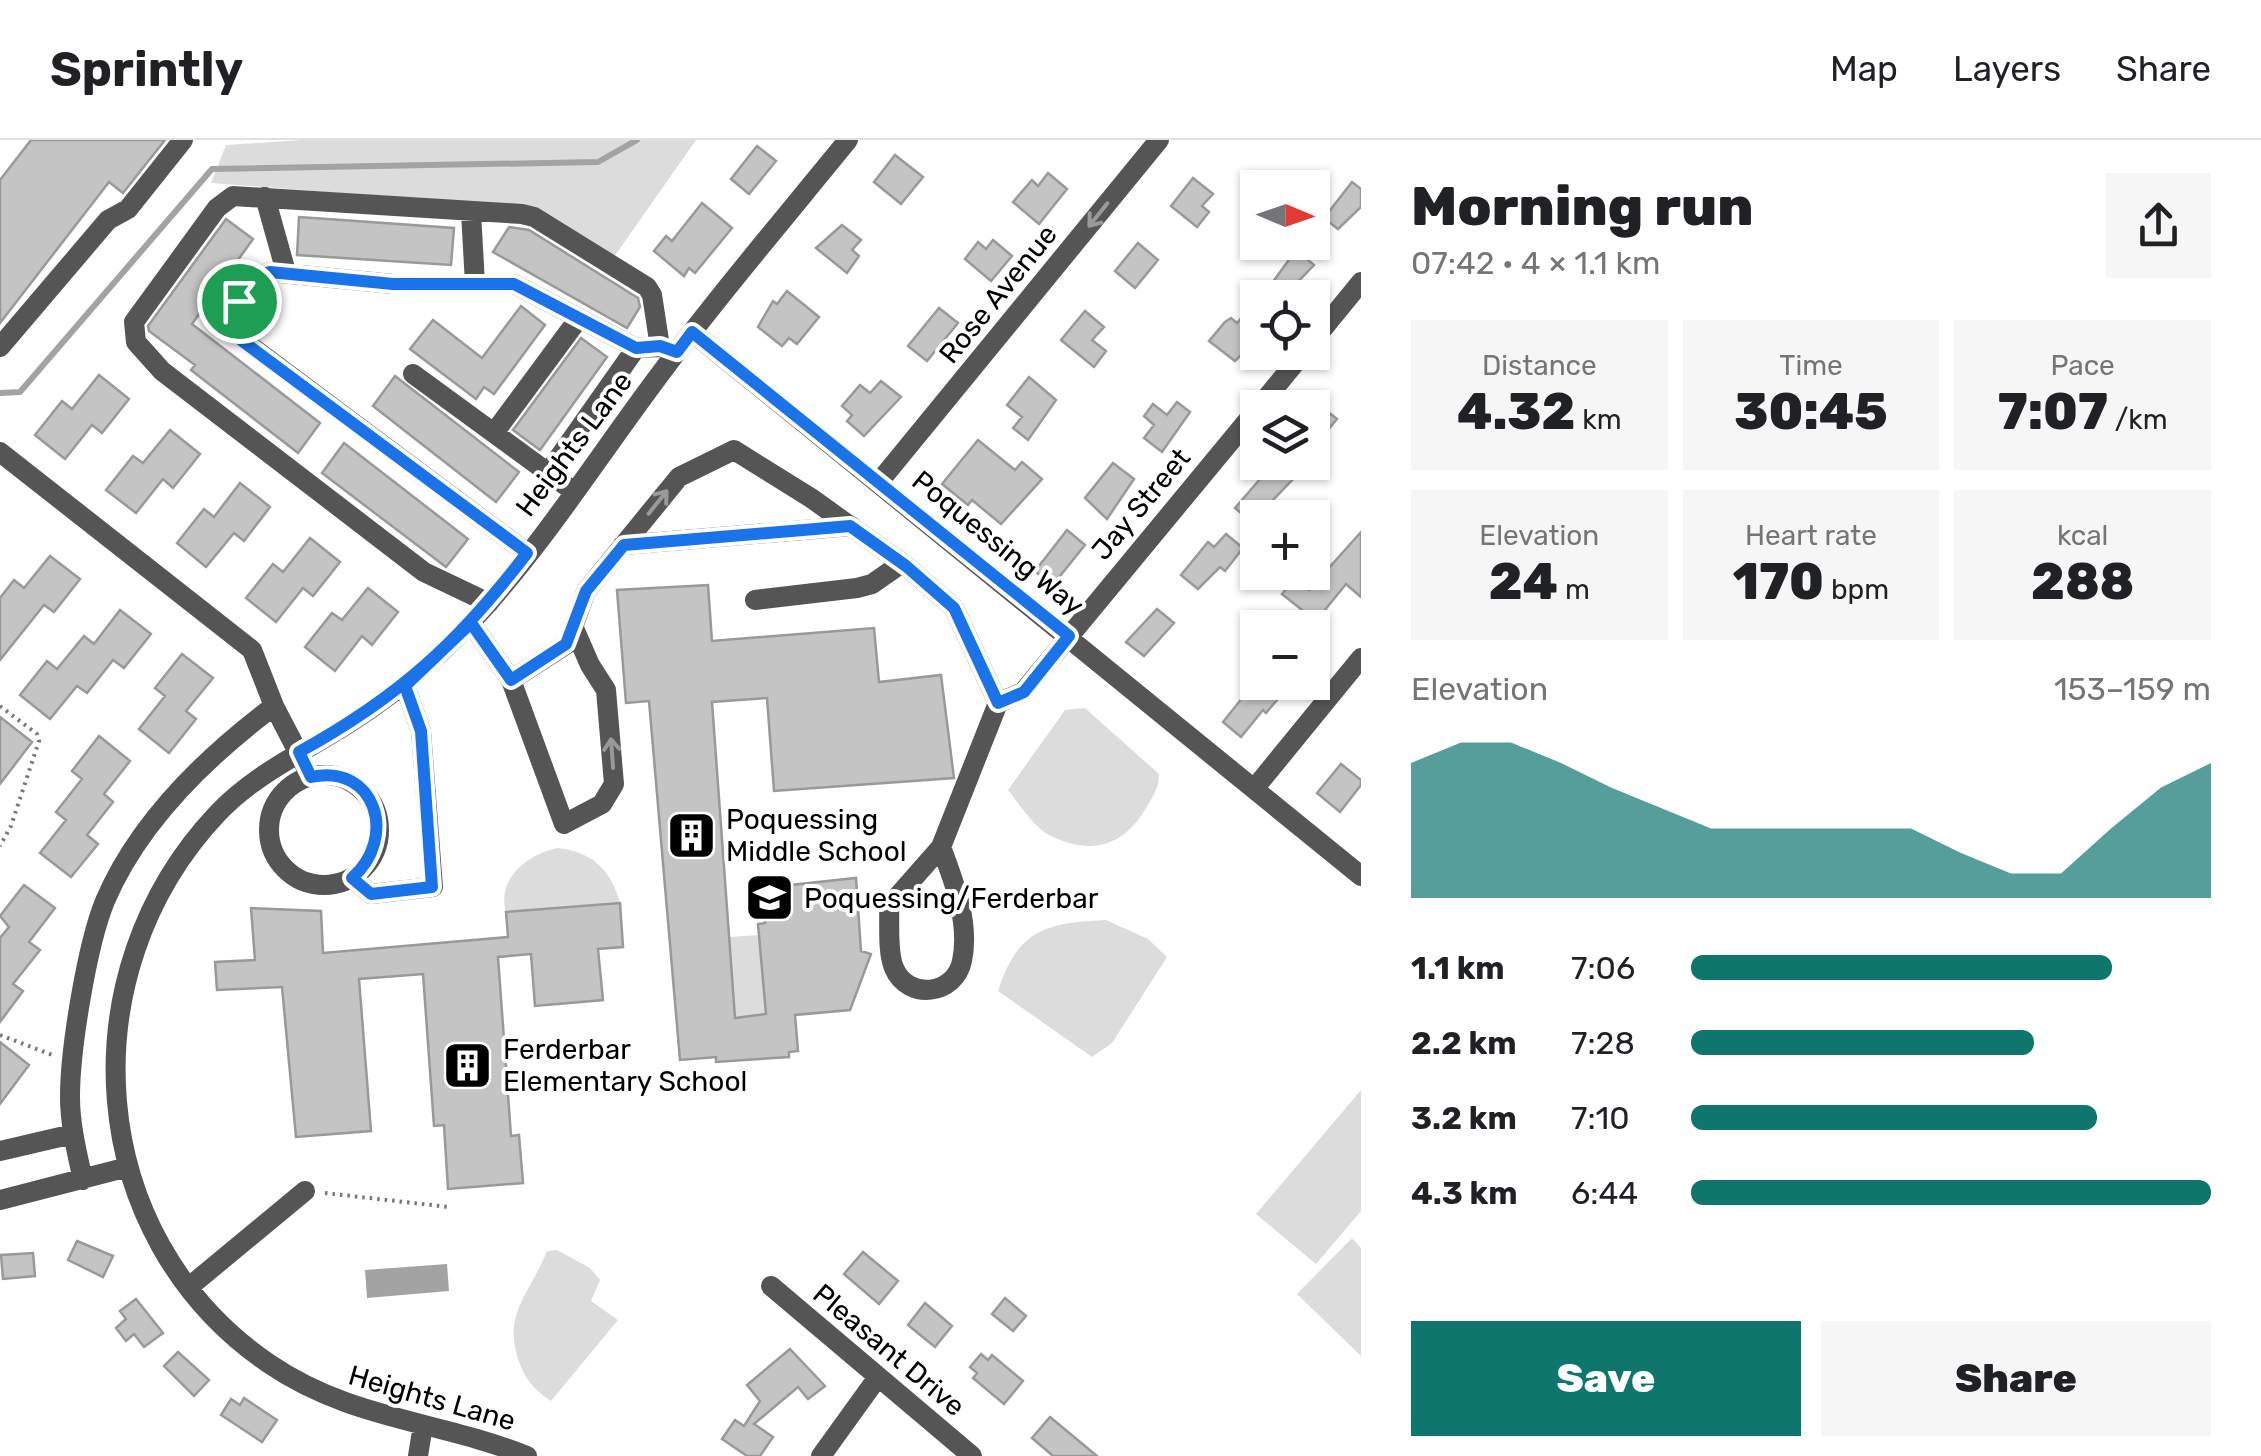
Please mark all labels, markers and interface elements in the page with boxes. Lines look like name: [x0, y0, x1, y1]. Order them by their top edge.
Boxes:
text: Sprintly: [50, 41, 243, 98]
text: Map: [1830, 48, 1898, 90]
text: Layers: [1953, 48, 2061, 90]
text: Share: [2116, 48, 2211, 90]
north arrow: [1240, 170, 1330, 260]
map controls: [1240, 170, 1330, 700]
button: share: [2106, 173, 2211, 278]
text: Morning run: [1411, 174, 1753, 239]
one-way arrow: [1087, 202, 1109, 228]
street label: Rose Avenue: [932, 218, 1064, 370]
text: 07:42 · 4 × 1.1 km: [1411, 244, 1660, 282]
pin: [197, 259, 282, 344]
icon: arrive: [212, 274, 267, 329]
button: locate: [1240, 280, 1330, 370]
text: Distance: [1482, 349, 1597, 382]
text: Time: [1779, 349, 1843, 382]
text: Pace: [2051, 349, 2115, 382]
street label: Heights Lane: [509, 365, 639, 523]
text: 4.32: [1457, 382, 1575, 442]
text: 30:45: [1734, 382, 1888, 442]
text: 7:07: [1998, 382, 2108, 442]
button: layers: [1240, 390, 1330, 480]
text: km: [1575, 403, 1622, 436]
text: /km: [2108, 403, 2168, 436]
street label: Jay Street: [1085, 442, 1197, 566]
street label: Poquessing Way: [906, 464, 1090, 622]
one-way arrow: [647, 489, 668, 516]
button: +: [1240, 500, 1330, 590]
text: Elevation: [1479, 519, 1599, 552]
text: Heart rate: [1745, 519, 1877, 552]
text: kcal: [2057, 519, 2108, 552]
text: 24: [1489, 552, 1558, 612]
text: 170: [1733, 552, 1824, 612]
text: 288: [2031, 552, 2134, 612]
text: m: [1558, 573, 1590, 606]
text: bpm: [1824, 573, 1889, 606]
button: −: [1240, 610, 1330, 700]
text: Elevation: [1411, 670, 1548, 708]
text: 153–159 m: [2054, 670, 2211, 708]
one-way arrow: [602, 738, 621, 770]
place label: Poquessing Middle School: [726, 803, 907, 868]
building icon: Poquessing Middle School: [665, 809, 717, 861]
school or university icon: Poquessing/Ferderbar: [743, 872, 795, 924]
place label: Poquessing/Ferderbar: [804, 882, 1099, 915]
text: 1.1 km: [1411, 949, 1505, 987]
text: 7:06: [1571, 949, 1635, 987]
text: 2.2 km: [1411, 1024, 1517, 1062]
text: 7:28: [1571, 1024, 1635, 1062]
place label: Ferderbar Elementary School: [503, 1033, 747, 1098]
building icon: Ferderbar Elementary School: [442, 1039, 494, 1091]
text: 3.2 km: [1411, 1099, 1517, 1137]
text: 7:10: [1571, 1099, 1630, 1137]
text: 4.3 km: [1411, 1174, 1518, 1212]
text: 6:44: [1571, 1174, 1638, 1212]
street label: Pleasant Drive: [807, 1277, 971, 1423]
button: Save: [1411, 1321, 1801, 1436]
button: Share: [1821, 1321, 2211, 1436]
street label: Heights Lane: [345, 1358, 519, 1438]

